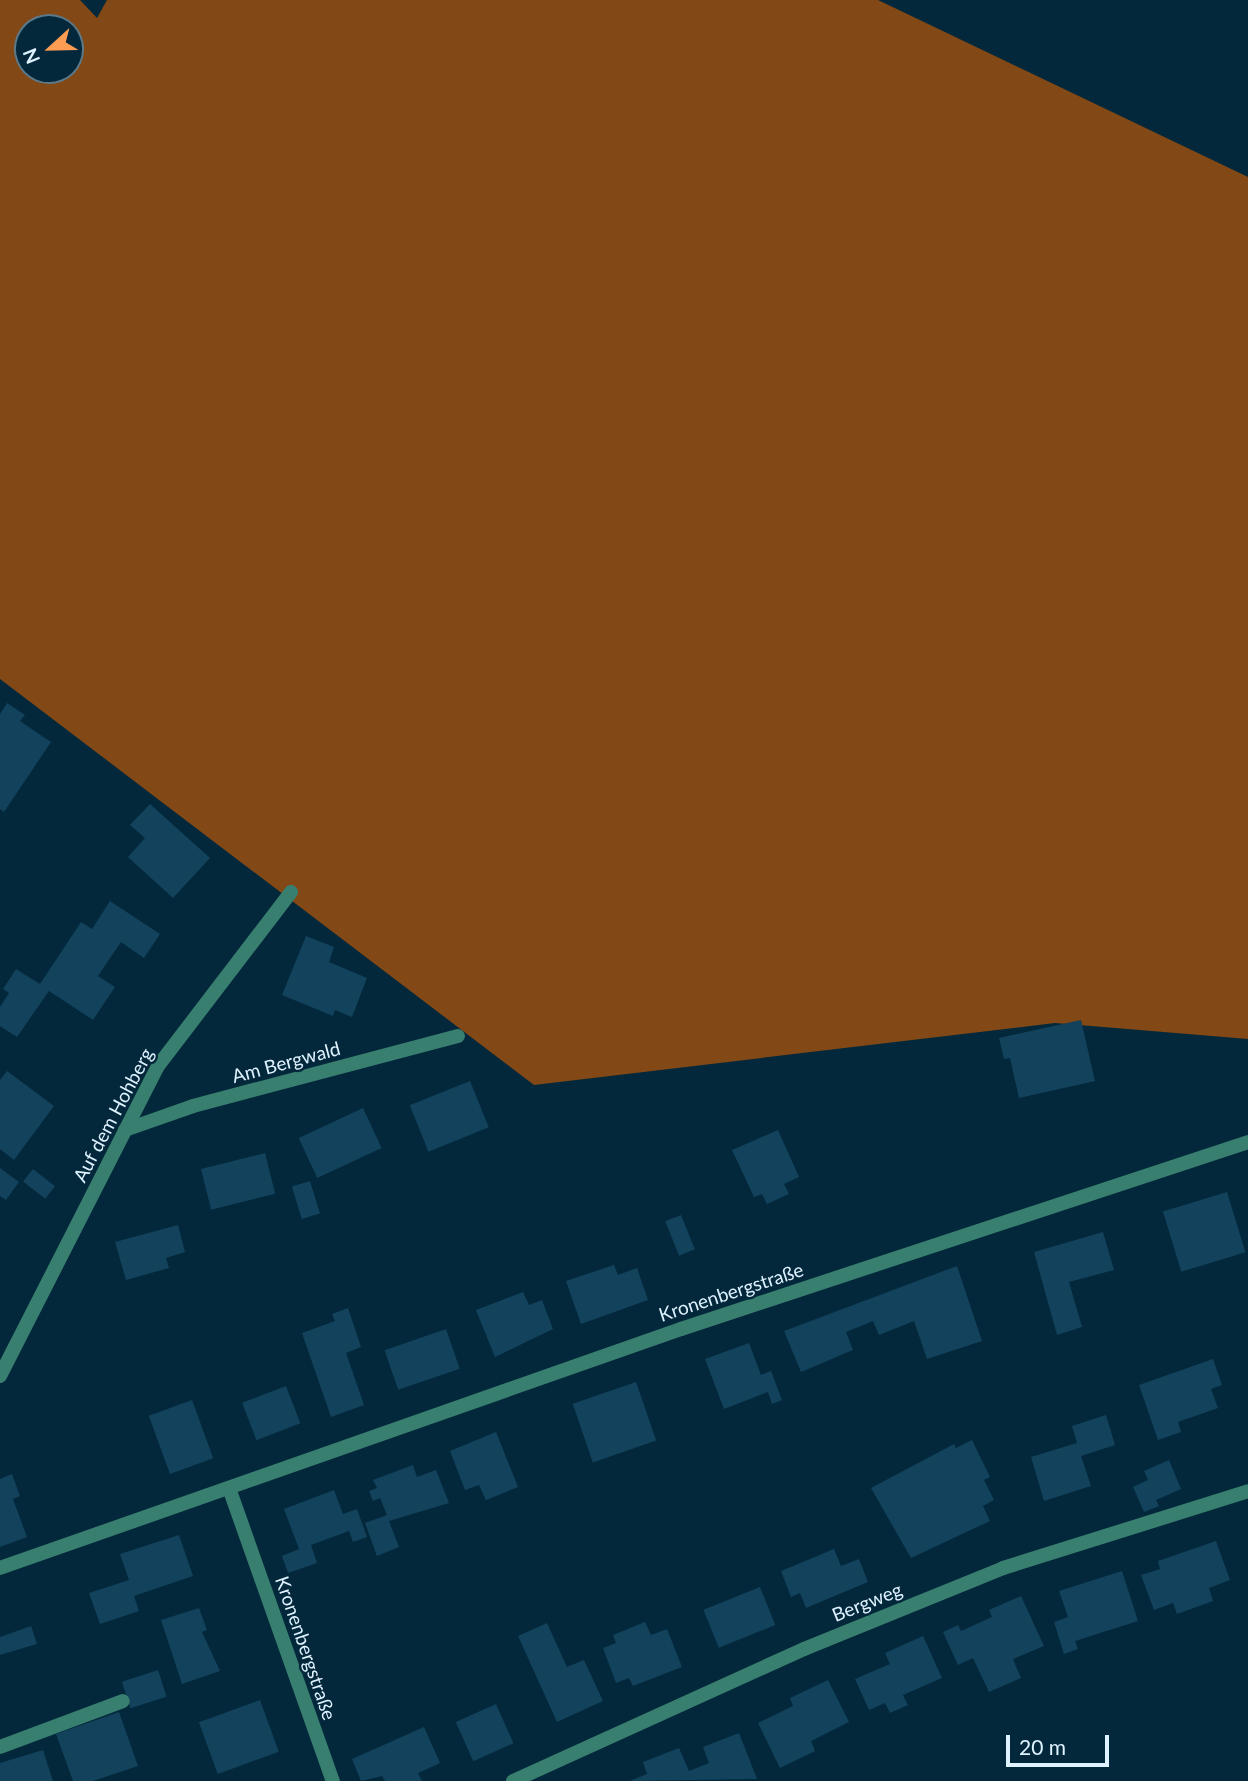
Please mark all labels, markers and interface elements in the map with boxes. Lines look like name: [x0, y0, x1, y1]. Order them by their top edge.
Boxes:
north arrow: [14, 14, 84, 84]
text: N: [18, 45, 44, 67]
street label: Am Bergwald: [229, 1037, 343, 1087]
street label: Auf dem Hohberg: [68, 1044, 158, 1186]
street label: Kronenbergstraße: [656, 1258, 806, 1326]
street label: Kronenbergstraße: [271, 1573, 341, 1723]
street label: Bergweg: [829, 1578, 905, 1626]
scale bar: [1010, 1722, 1113, 1766]
text: 20 m: [1019, 1734, 1066, 1759]

